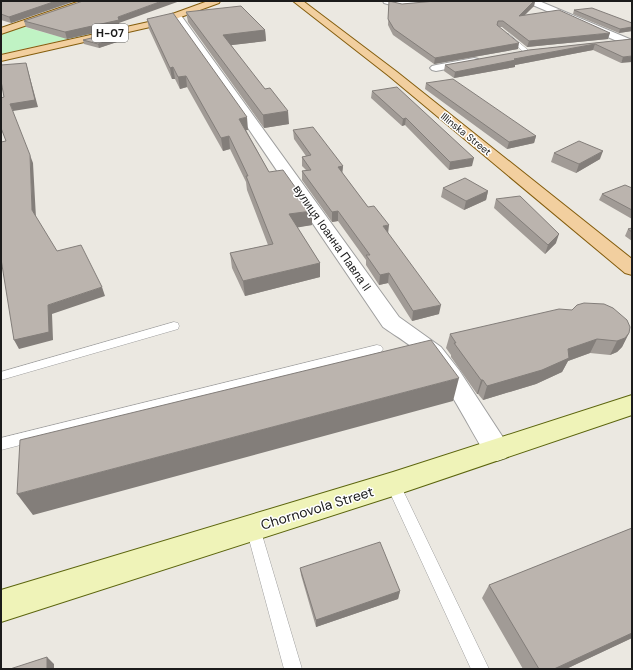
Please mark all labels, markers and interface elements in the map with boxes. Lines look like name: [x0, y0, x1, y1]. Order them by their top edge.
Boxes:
road number: Н-07: [92, 24, 128, 42]
street label: Illinska Street: [438, 110, 494, 158]
street label: вулиця Іоанна Павла II: [289, 182, 375, 294]
street label: Chornovola Street: [258, 482, 376, 534]

